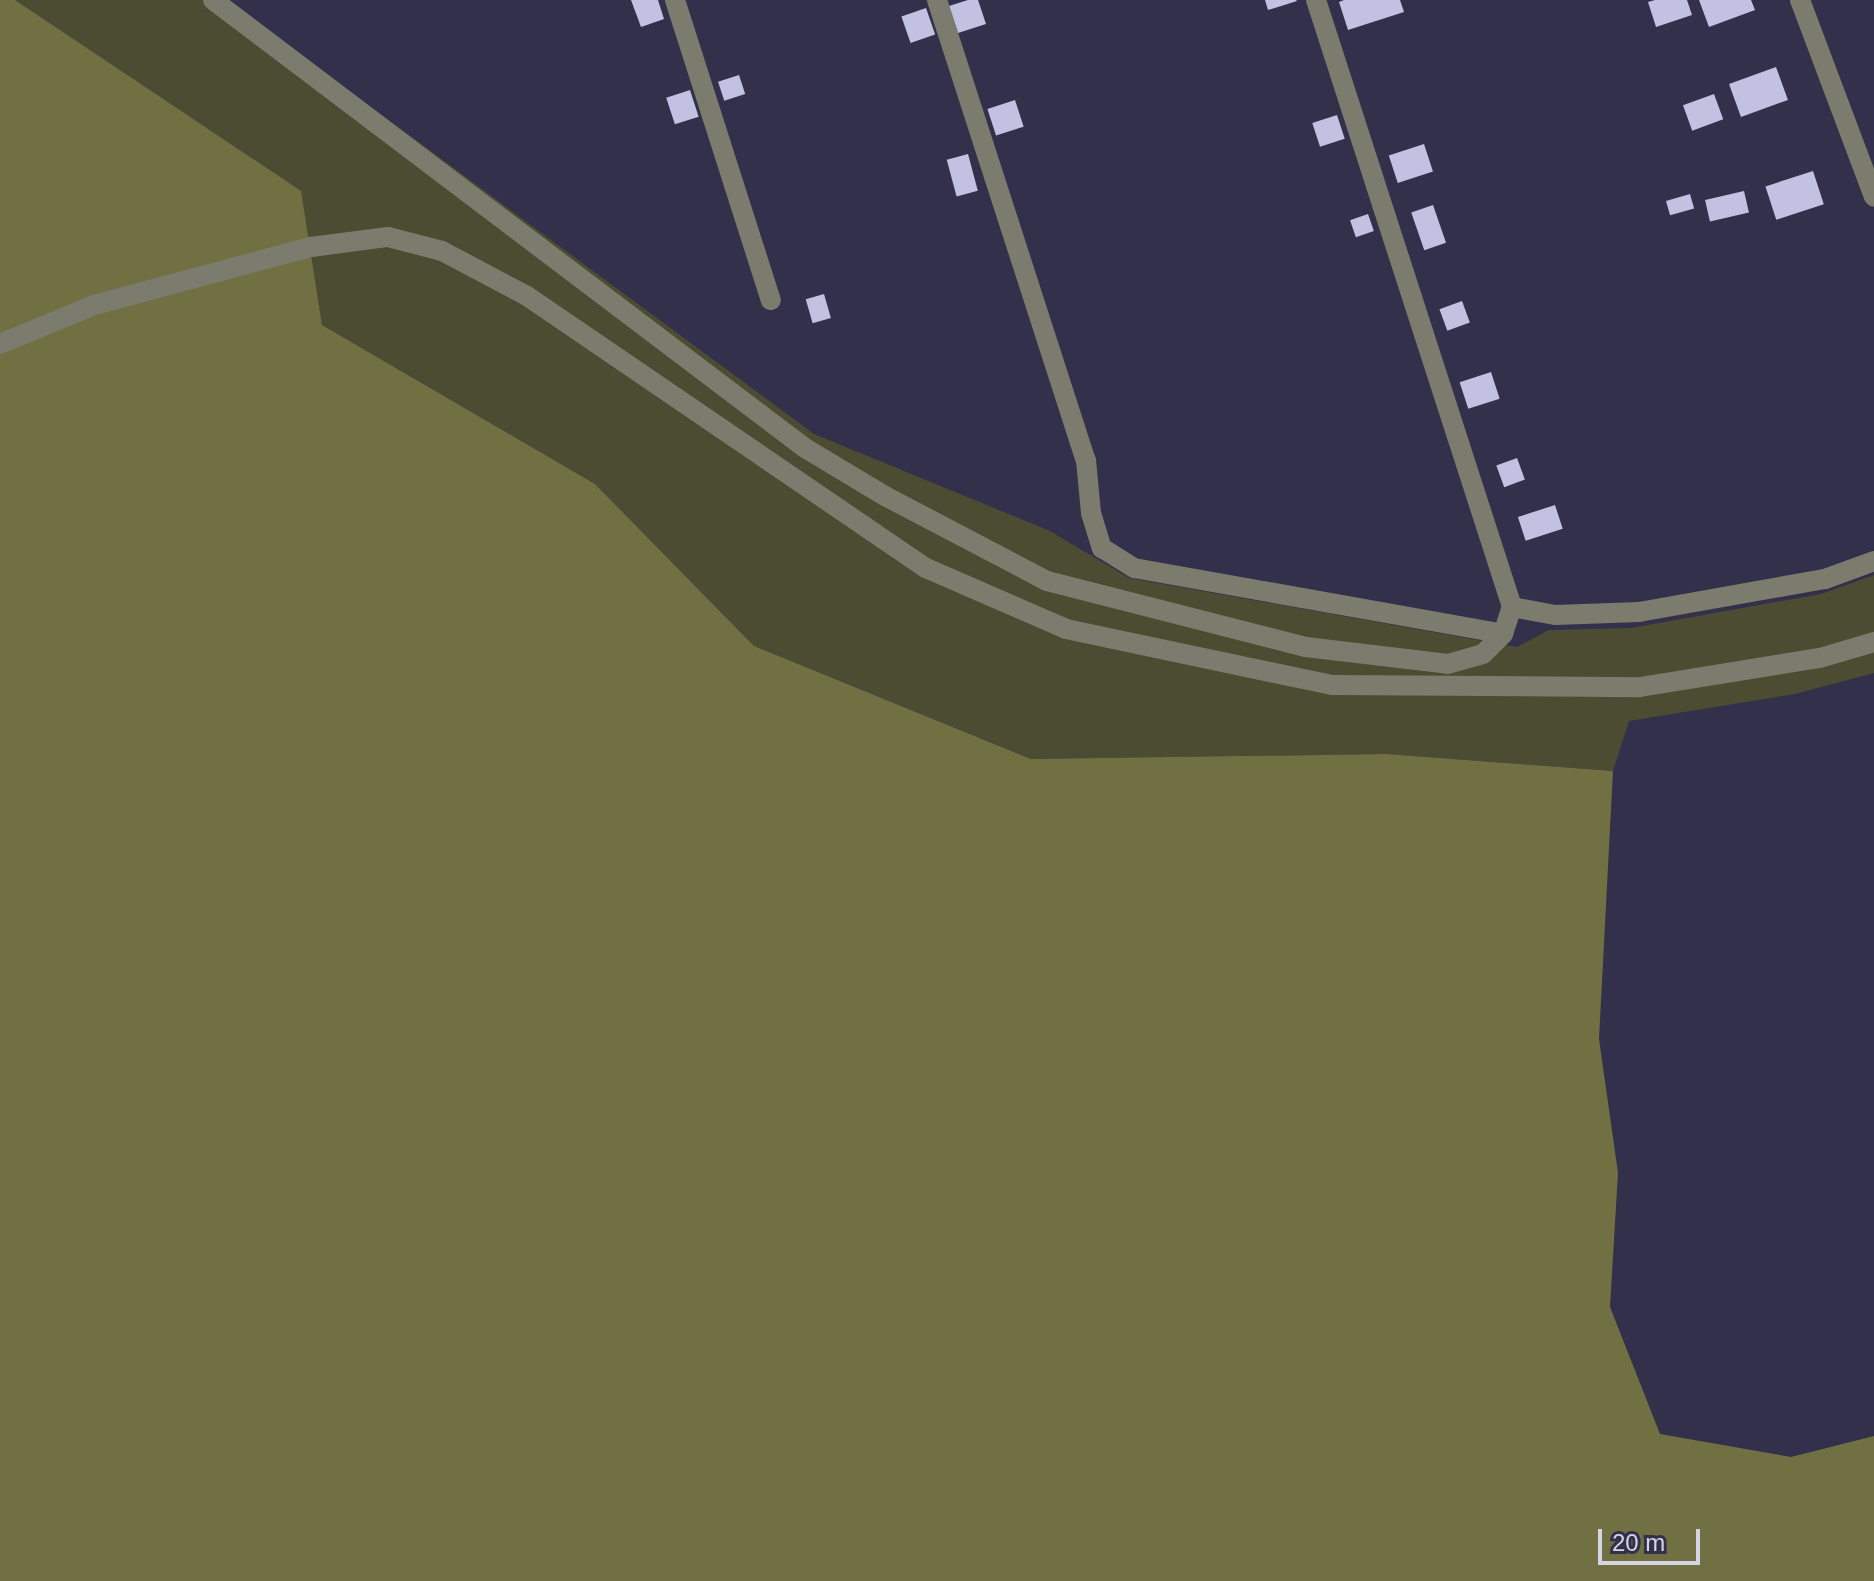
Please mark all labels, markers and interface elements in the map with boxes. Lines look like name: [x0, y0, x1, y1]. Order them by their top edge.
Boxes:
scale bar: [1602, 1513, 1704, 1563]
text: 20 m: [1612, 1529, 1665, 1556]

